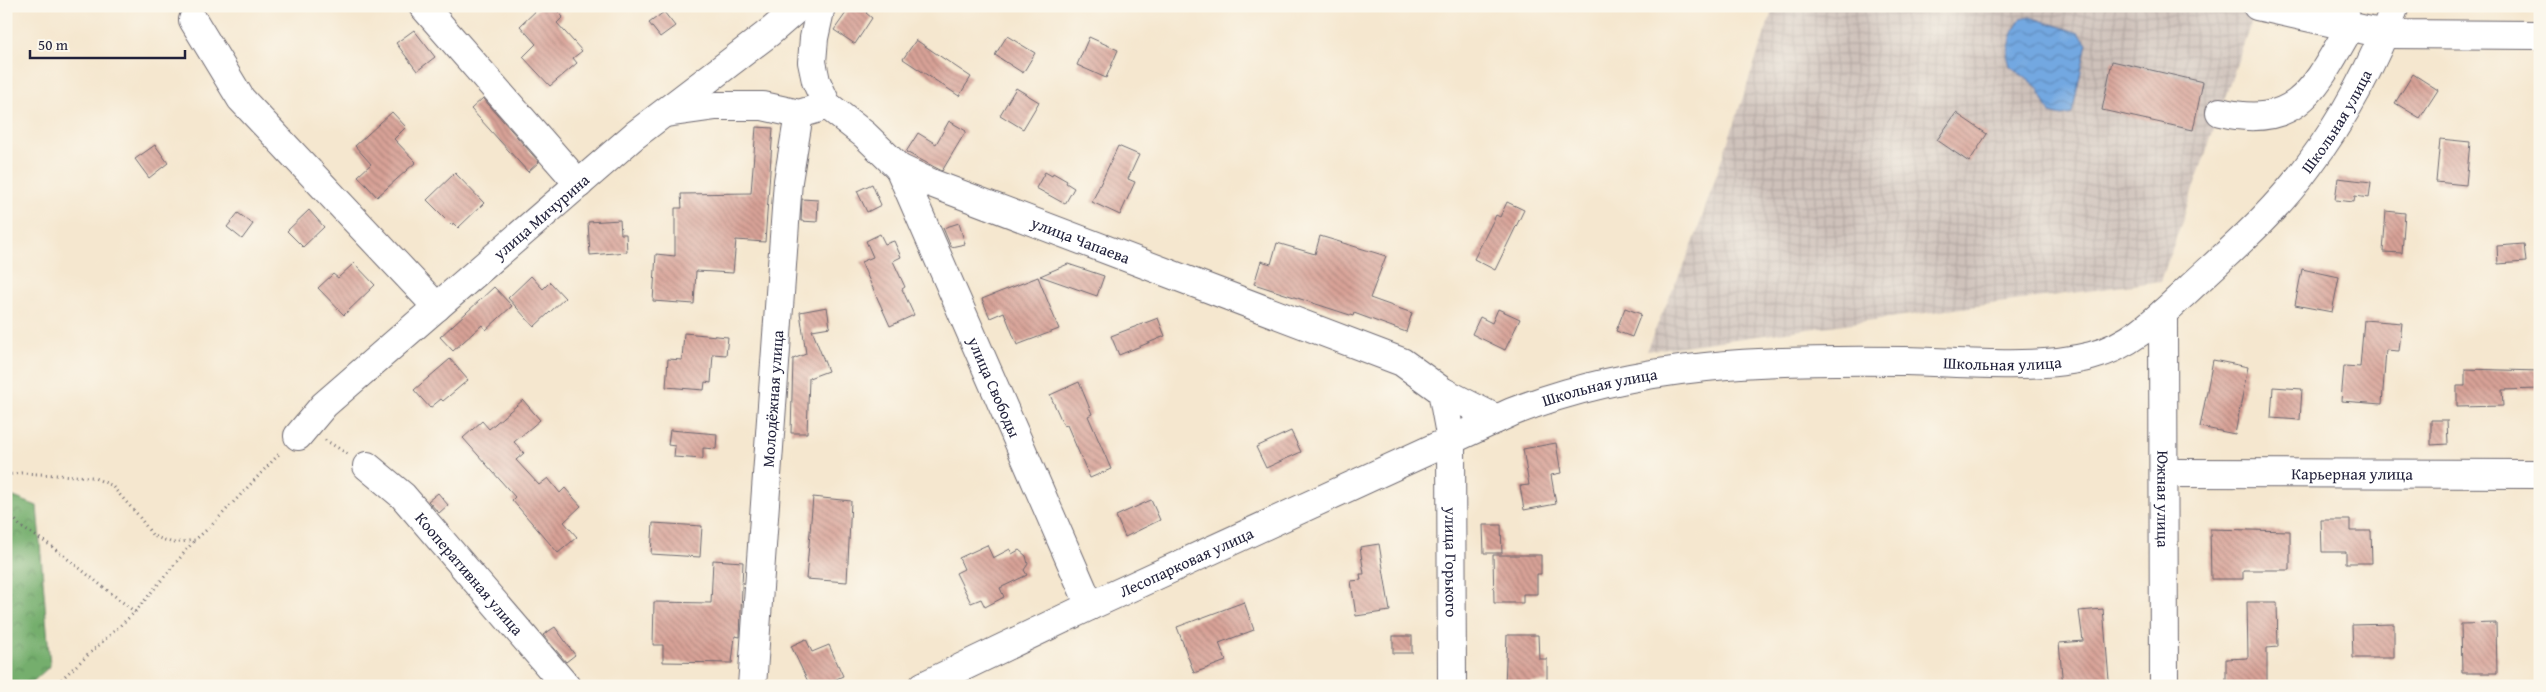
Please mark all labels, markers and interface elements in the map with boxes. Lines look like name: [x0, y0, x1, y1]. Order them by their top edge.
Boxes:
scale bar: [30, 28, 185, 60]
text: 50 m: [38, 34, 69, 55]
street label: Школьная улица: [2295, 65, 2378, 178]
street label: улица Мичурина: [487, 168, 595, 266]
street label: улица Чапаева: [1027, 210, 1134, 270]
street label: Молодёжная улица: [756, 329, 789, 468]
street label: улица Свободы: [962, 332, 1027, 441]
street label: Школьная улица: [1943, 349, 2063, 376]
street label: Школьная улица: [1539, 361, 1659, 412]
street label: Южная улица: [2151, 450, 2176, 548]
street label: Карьерная улица: [2291, 461, 2413, 486]
street label: улица Горького: [1439, 506, 1464, 617]
street label: Кооперативная улица: [410, 507, 530, 641]
street label: Лесопарковая улица: [1115, 520, 1257, 603]

